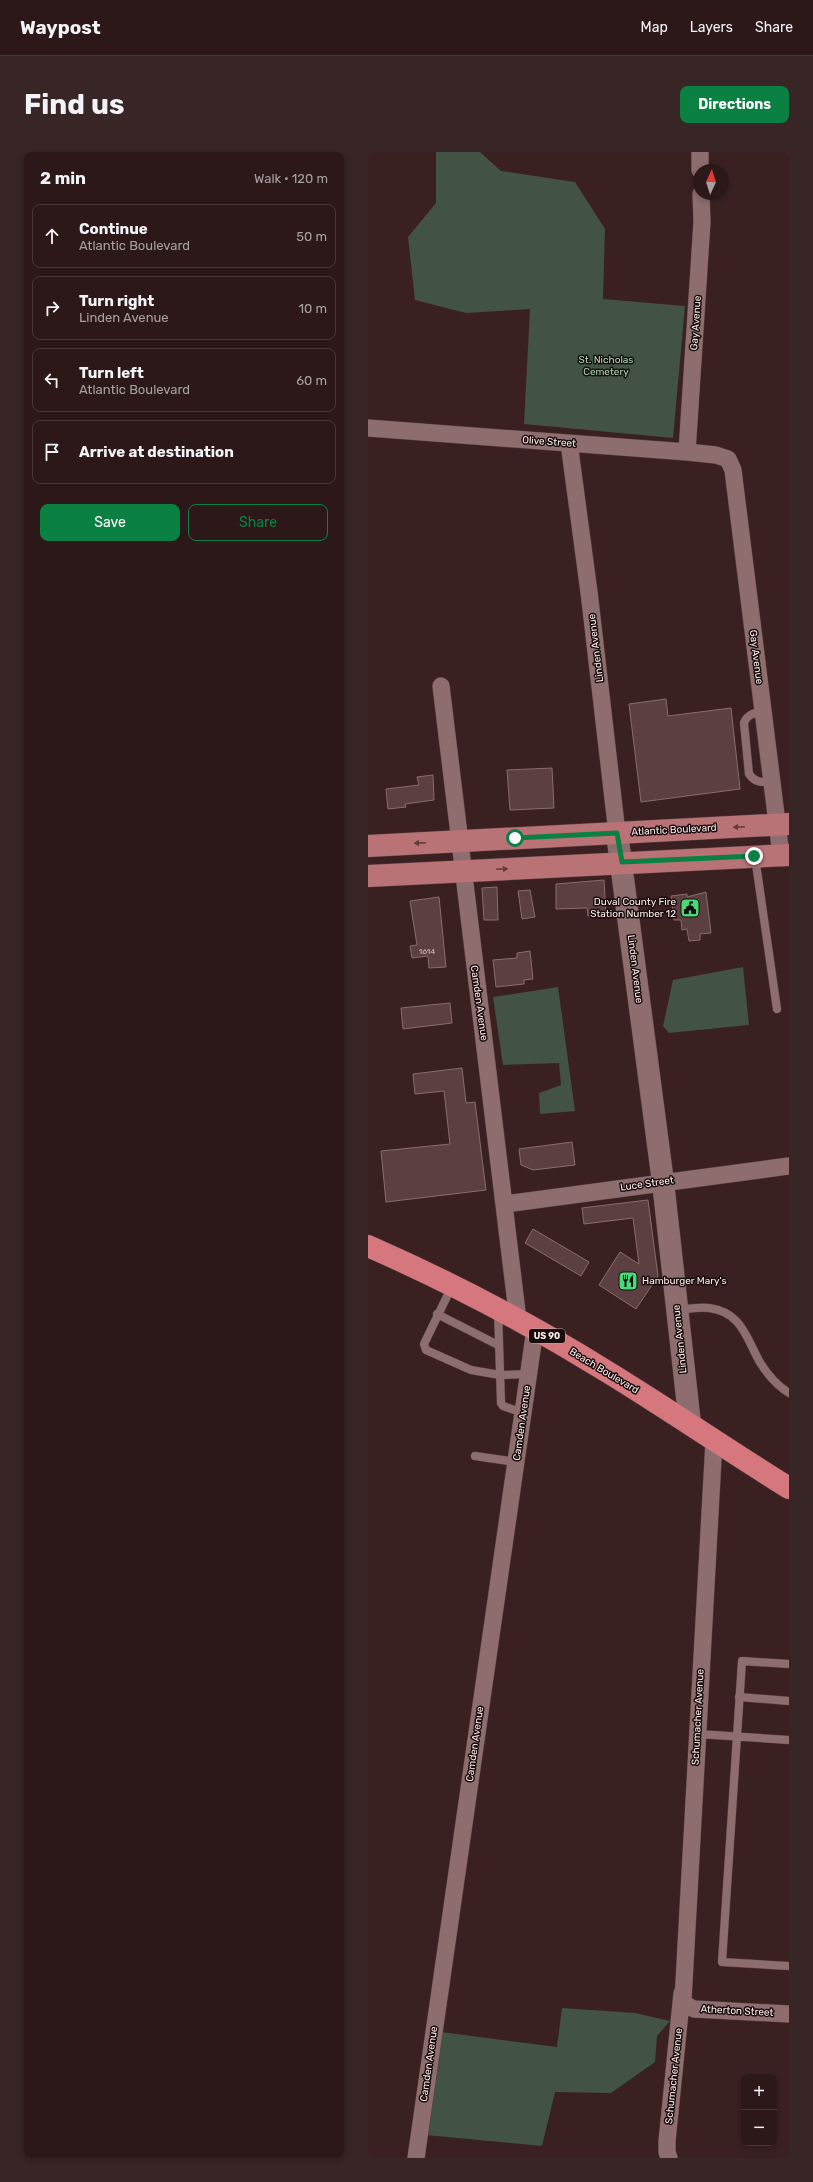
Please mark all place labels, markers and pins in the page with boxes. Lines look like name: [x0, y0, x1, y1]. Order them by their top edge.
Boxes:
place label: Duval County Fire Station Number 12: [590, 896, 676, 920]
public building icon: Duval County Fire Station Number 12: [679, 897, 701, 919]
restaurant icon: Hamburger Mary's: [617, 1270, 639, 1292]
place label: Hamburger Mary's: [642, 1275, 727, 1287]

